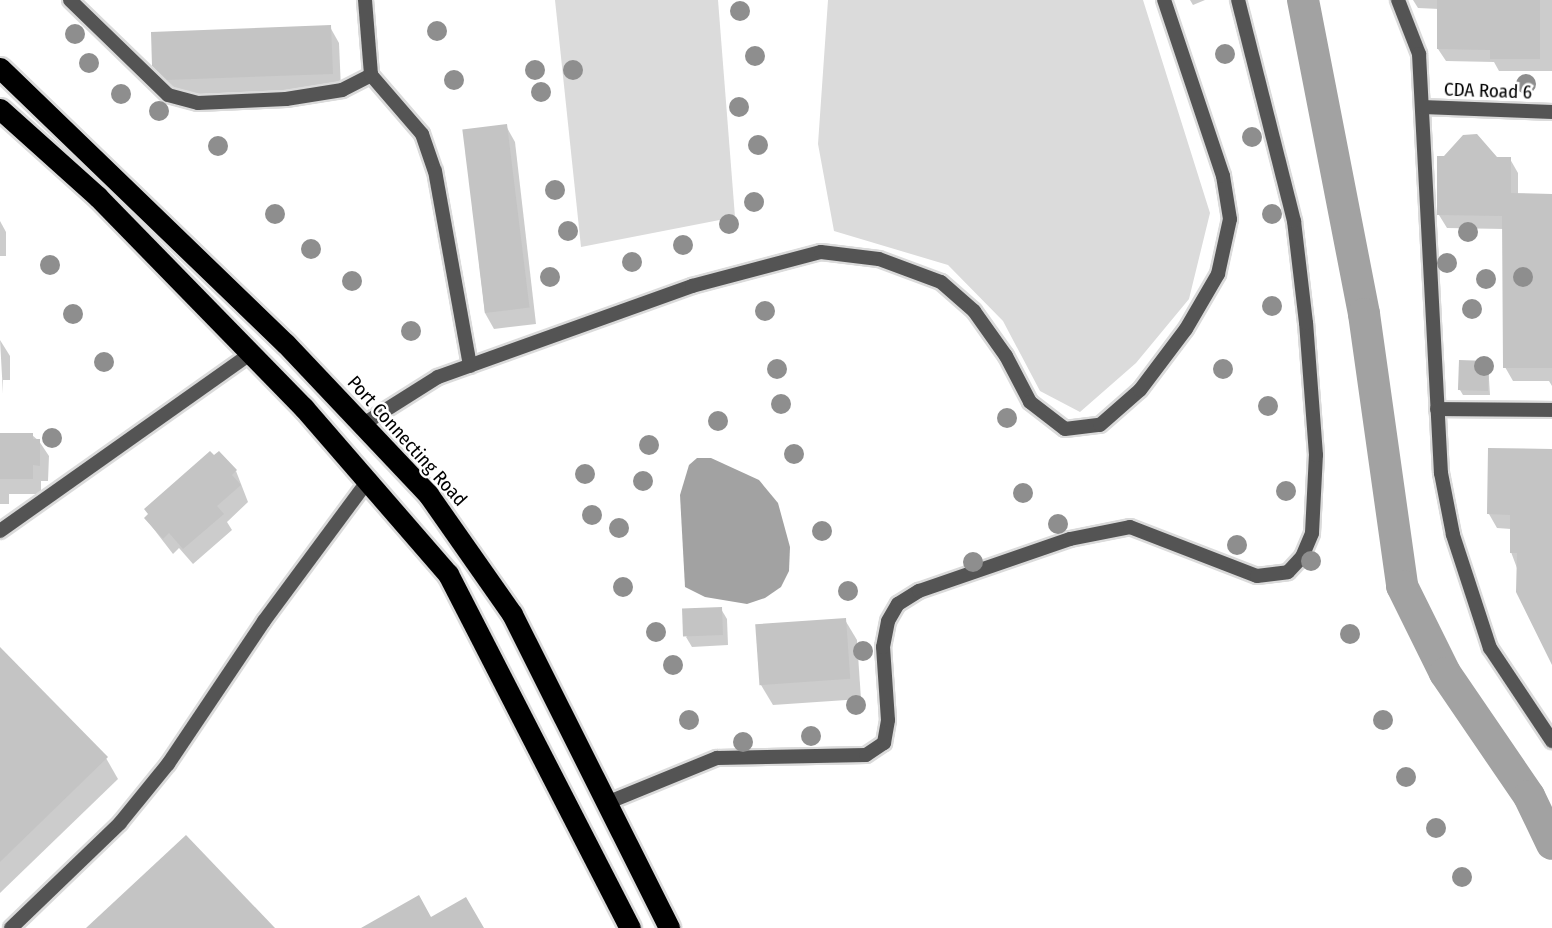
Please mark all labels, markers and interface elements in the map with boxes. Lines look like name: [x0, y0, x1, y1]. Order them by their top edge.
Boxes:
street label: CDA Road 6: [1444, 78, 1532, 104]
street label: Port Connecting Road: [343, 371, 471, 511]

